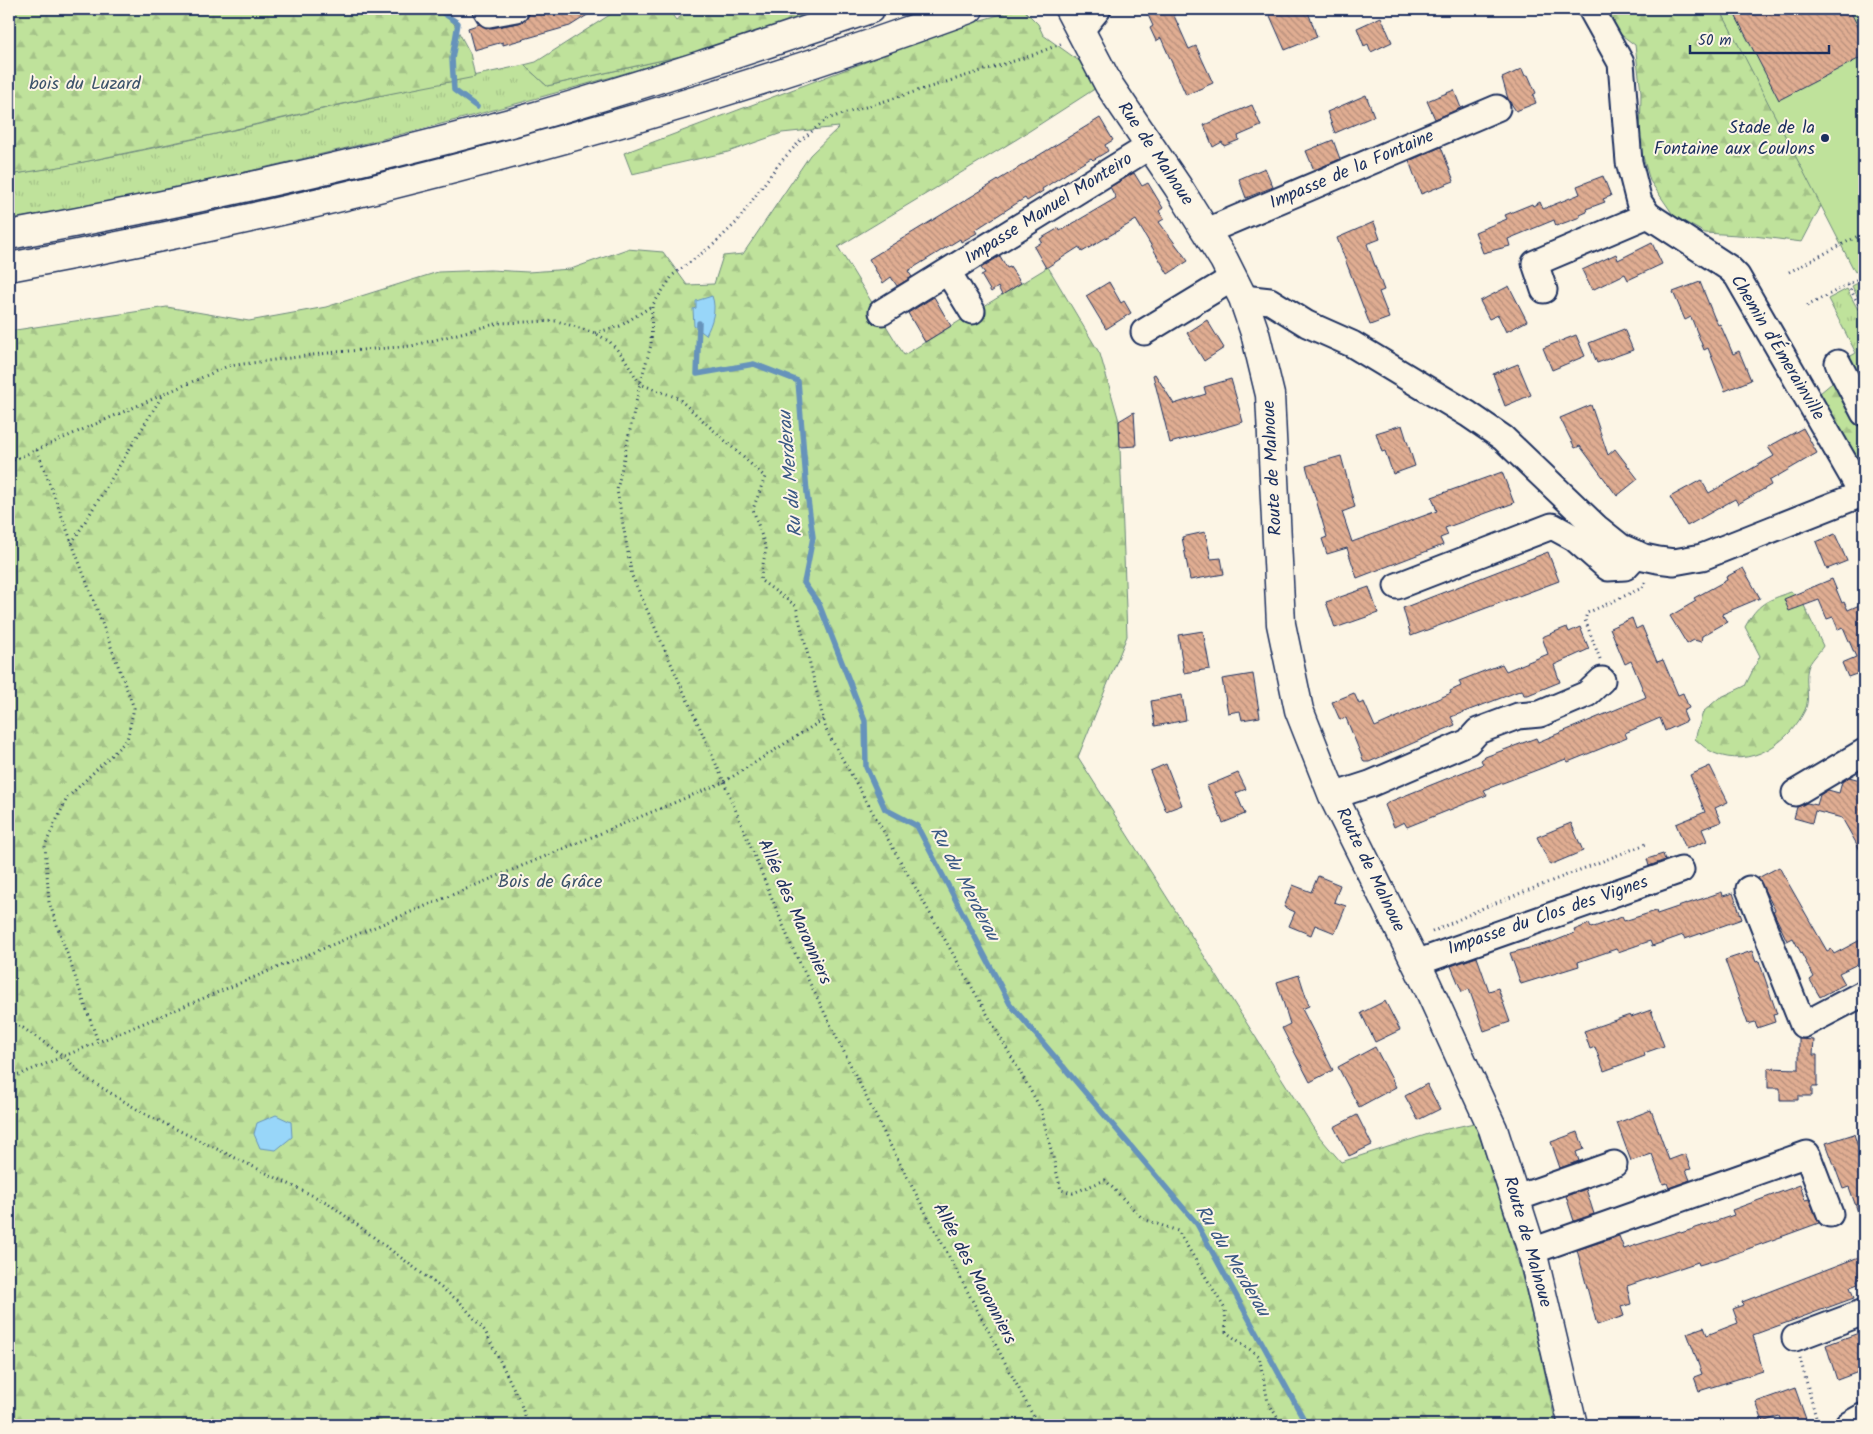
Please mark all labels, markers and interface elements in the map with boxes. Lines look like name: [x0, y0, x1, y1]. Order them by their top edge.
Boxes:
scale bar: [1690, 22, 1829, 54]
text: 50 m: [1698, 29, 1732, 53]
park label: bois du Luzard: [29, 70, 142, 99]
street label: Rue de Malnoue: [1109, 96, 1201, 212]
place label: Stade de la Fontaine aux Coulons: [1654, 114, 1815, 164]
street label: Impasse de la Fontaine: [1265, 122, 1439, 218]
marker: Stade de la Fontaine aux Coulons: [1819, 132, 1831, 144]
street label: Impasse Manuel Monteiro: [959, 145, 1139, 273]
street label: Chemin d'Émerainville: [1722, 270, 1832, 426]
street label: Route de Malnoue: [1255, 400, 1291, 536]
water label: Ru du Merderau: [770, 408, 811, 538]
street label: Route de Malnoue: [1327, 803, 1413, 937]
water label: Ru du Merderau: [921, 821, 1008, 948]
street label: Allée des Maronniers: [749, 834, 839, 990]
park label: Bois de Grâce: [498, 868, 602, 897]
street label: Impasse du Clos des Vignes: [1444, 868, 1653, 964]
street label: Route de Malnoue: [1494, 1173, 1560, 1311]
street label: Allée des Maronniers: [924, 1198, 1024, 1350]
water label: Ru du Merderau: [1187, 1199, 1278, 1324]

